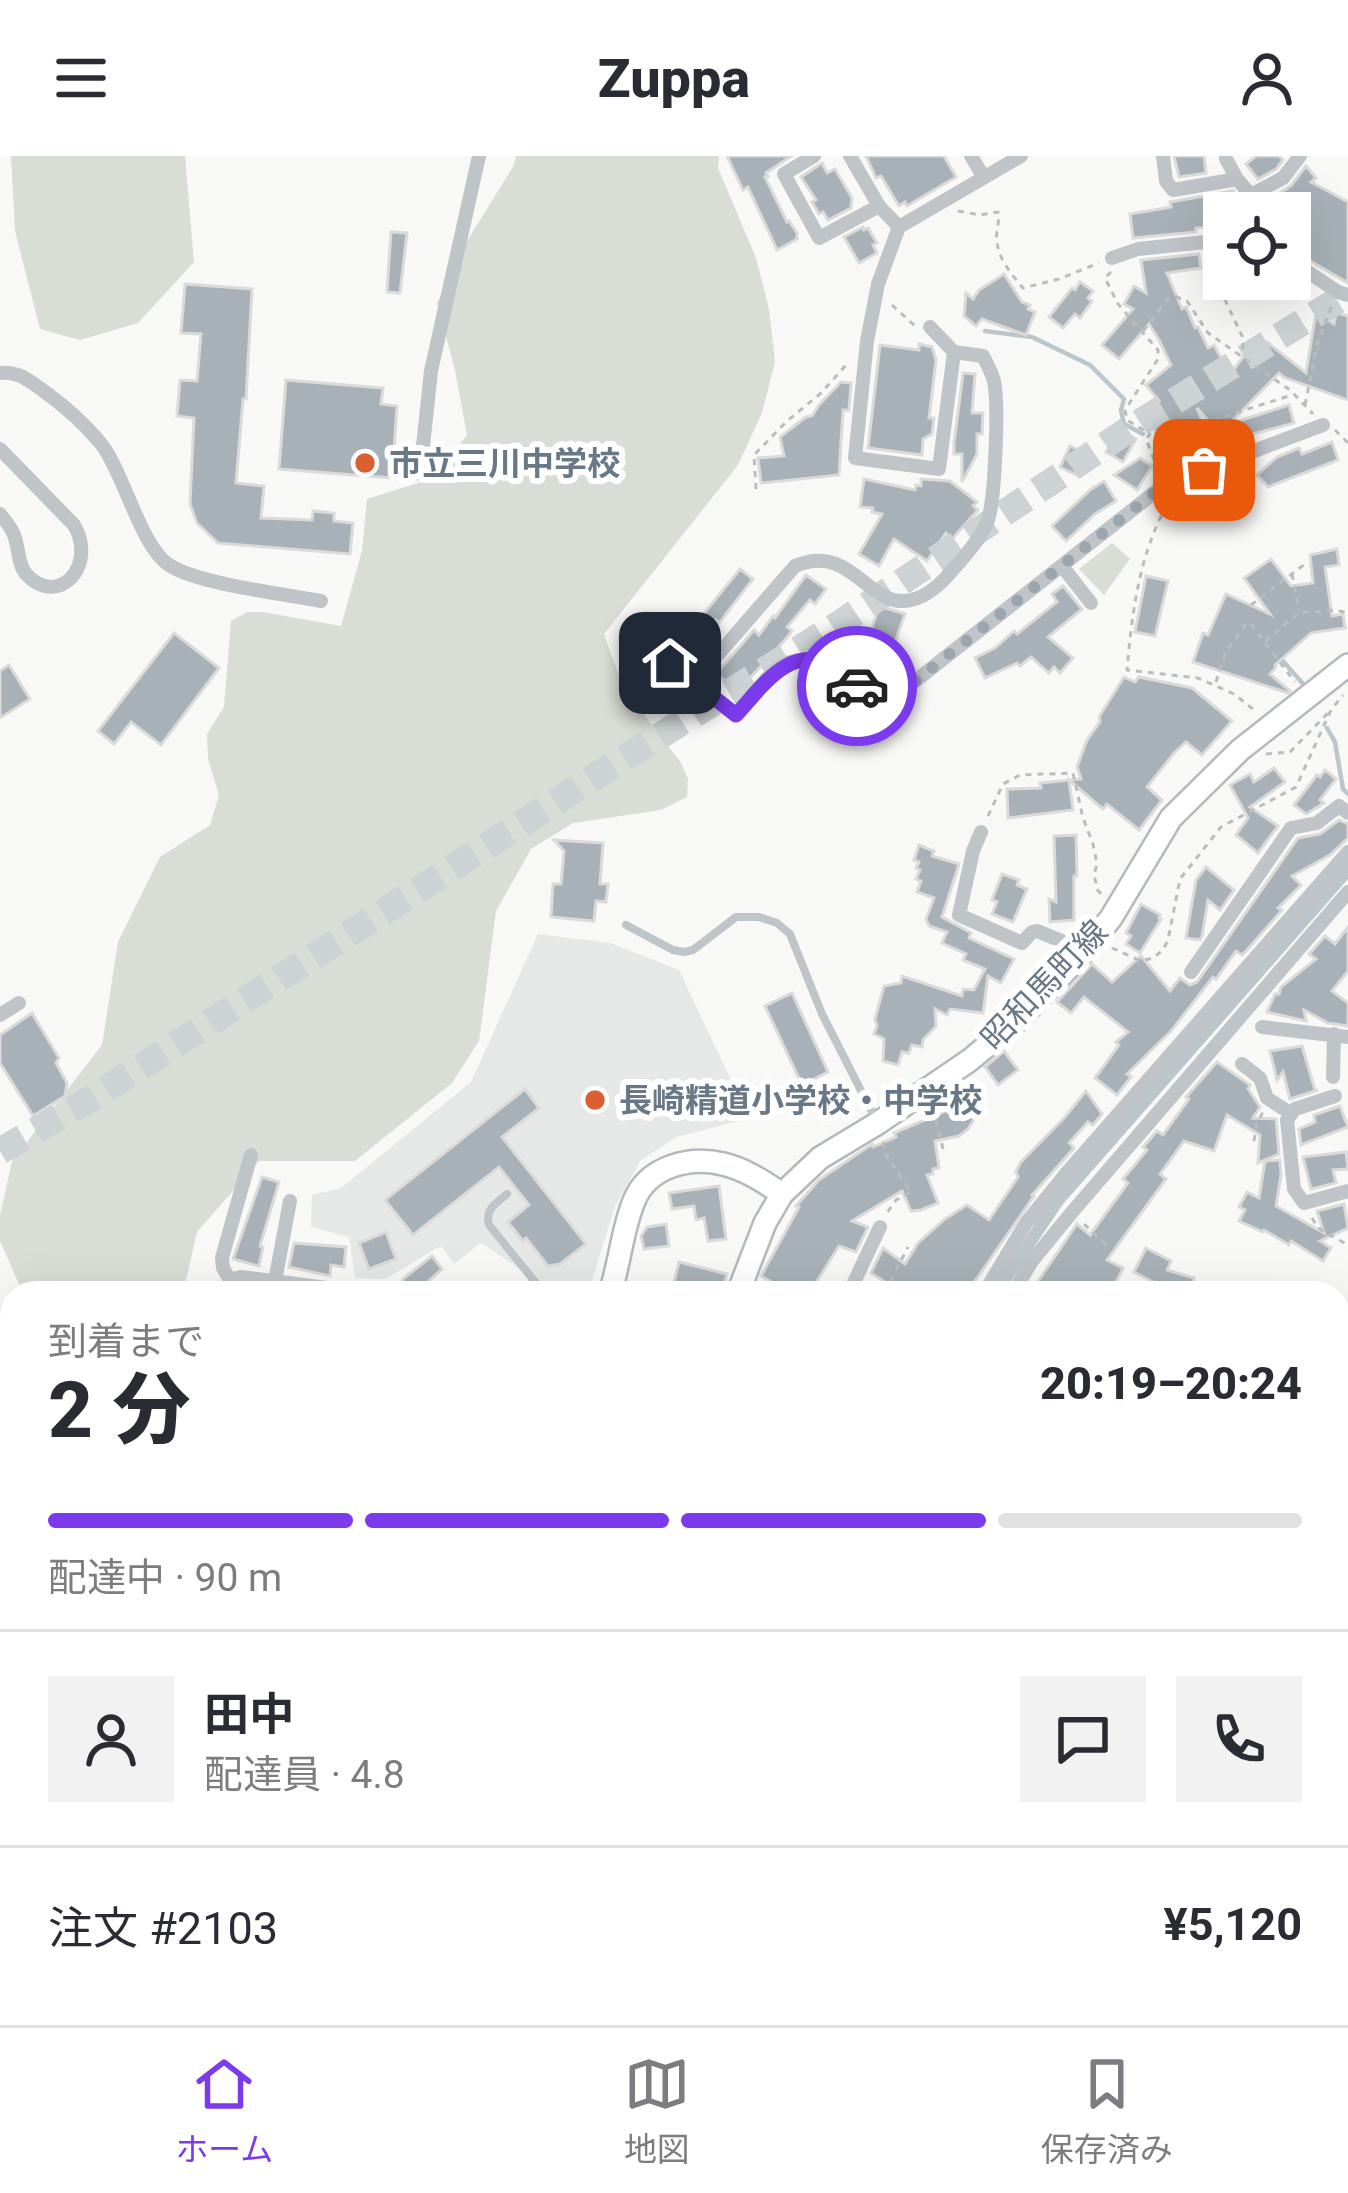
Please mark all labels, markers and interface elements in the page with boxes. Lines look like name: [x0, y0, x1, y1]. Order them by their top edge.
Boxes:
icon: menu: [48, 45, 114, 111]
icon: person: [1234, 45, 1300, 111]
text: Zuppa: [598, 47, 750, 110]
map controls: [1203, 192, 1311, 300]
button: locate: [1203, 192, 1311, 300]
pin: [1153, 419, 1255, 521]
icon: bag: [1171, 437, 1237, 503]
place label: 市立三川中学校: [389, 444, 620, 483]
marker: 市立三川中学校: [352, 450, 378, 476]
pin: [619, 612, 721, 714]
courier: [797, 626, 917, 746]
icon: home: [637, 630, 703, 696]
icon: car: [824, 653, 890, 719]
street label: 昭和馬町線: [973, 912, 1115, 1058]
place label: 長崎精道小学校・中学校: [619, 1081, 982, 1120]
marker: 長崎精道小学校・中学校: [582, 1087, 608, 1113]
text: 到着まで: [48, 1319, 204, 1365]
text: 20:19–20:24: [1040, 1357, 1302, 1410]
text: 2 分: [48, 1365, 190, 1456]
text: 配達中 · 90 m: [48, 1555, 282, 1601]
button: person: [48, 1676, 174, 1802]
button: chat: [1020, 1676, 1146, 1802]
button: phone: [1176, 1676, 1302, 1802]
text: 田中: [204, 1688, 294, 1741]
text: 配達員 · 4.8: [204, 1752, 405, 1798]
text: ¥5,120: [1164, 1898, 1302, 1951]
text: 注文 #2103: [48, 1902, 278, 1955]
tab: ホーム: [175, 2051, 273, 2171]
tab: 地図: [624, 2051, 690, 2171]
tab: 保存済み: [1041, 2051, 1173, 2171]

